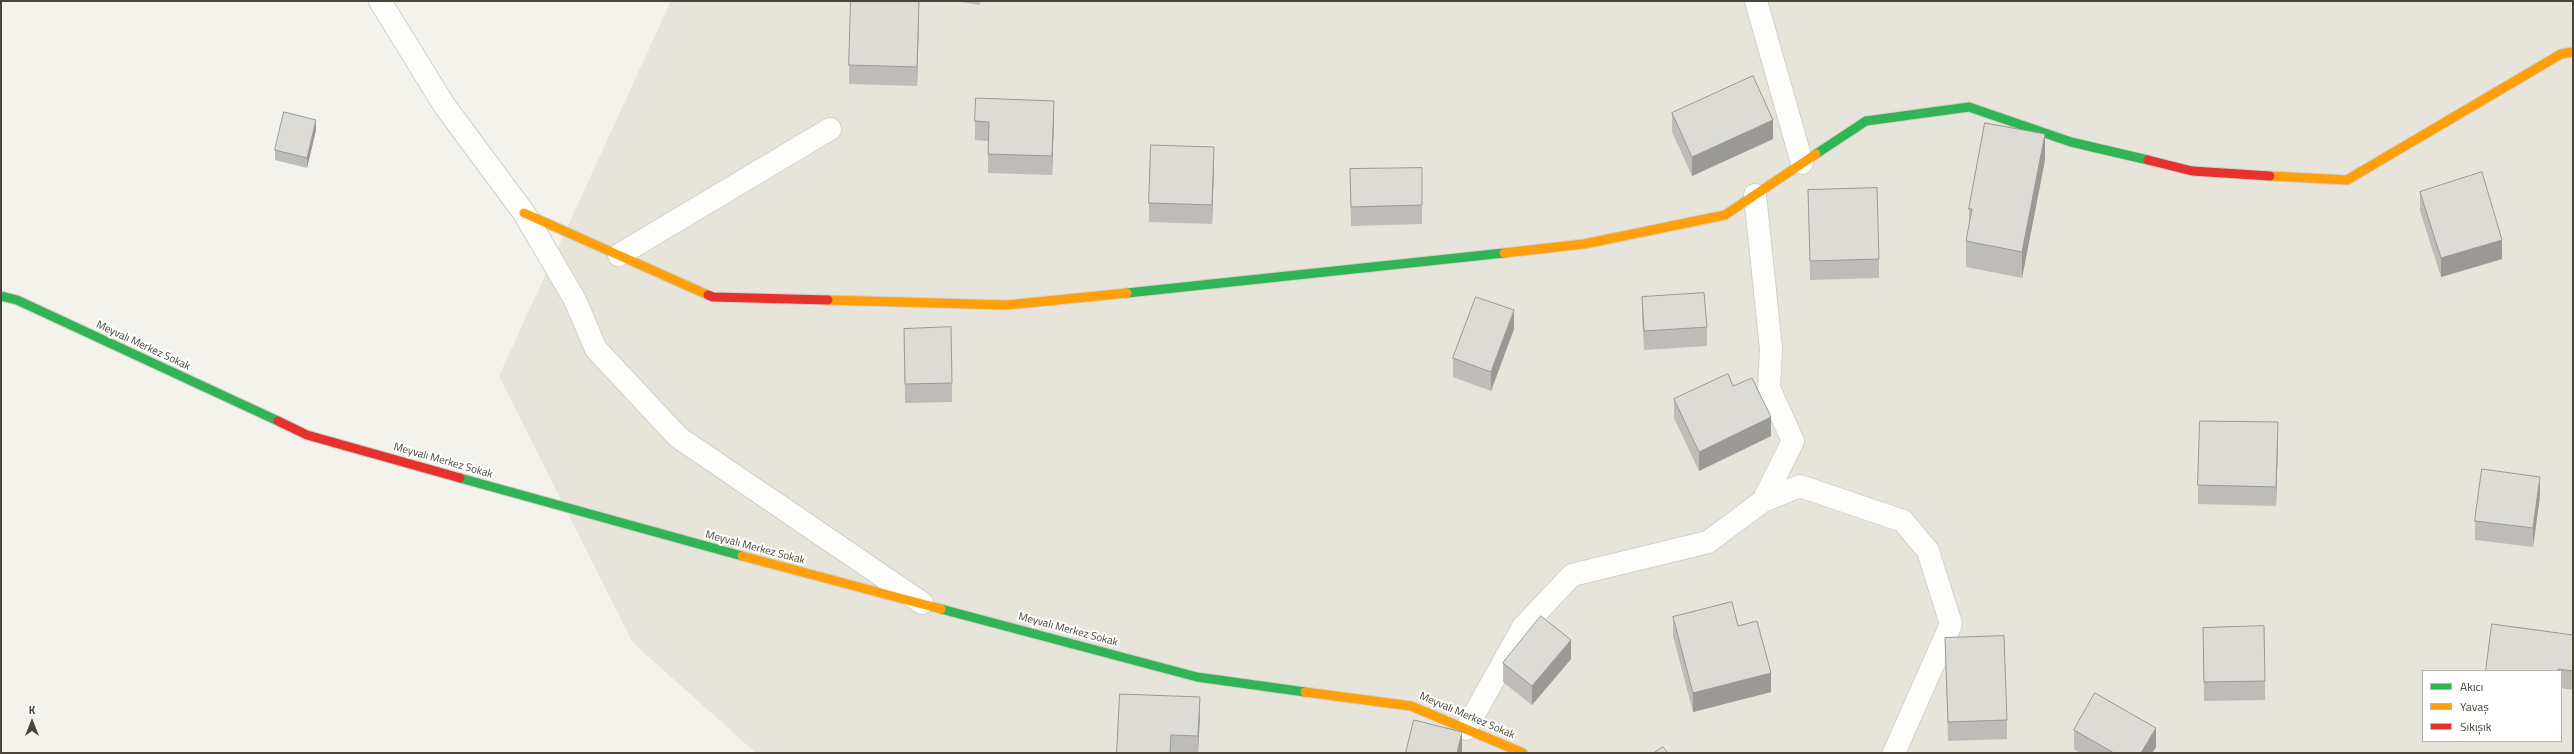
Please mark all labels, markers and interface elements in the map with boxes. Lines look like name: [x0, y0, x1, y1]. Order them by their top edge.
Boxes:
street label: Meyvalı Merkez Sokak: [94, 318, 192, 374]
street label: Meyvalı Merkez Sokak: [392, 441, 494, 481]
street label: Meyvalı Merkez Sokak: [704, 528, 806, 568]
street label: Meyvalı Merkez Sokak: [1017, 610, 1119, 650]
legend: [2422, 670, 2562, 742]
text: Akıcı: [2460, 677, 2483, 696]
street label: Meyvalı Merkez Sokak: [1417, 690, 1517, 742]
text: Yavaş: [2460, 697, 2489, 716]
north arrow: [12, 702, 52, 742]
text: K: [29, 702, 35, 718]
text: Sıkışık: [2460, 717, 2491, 736]

